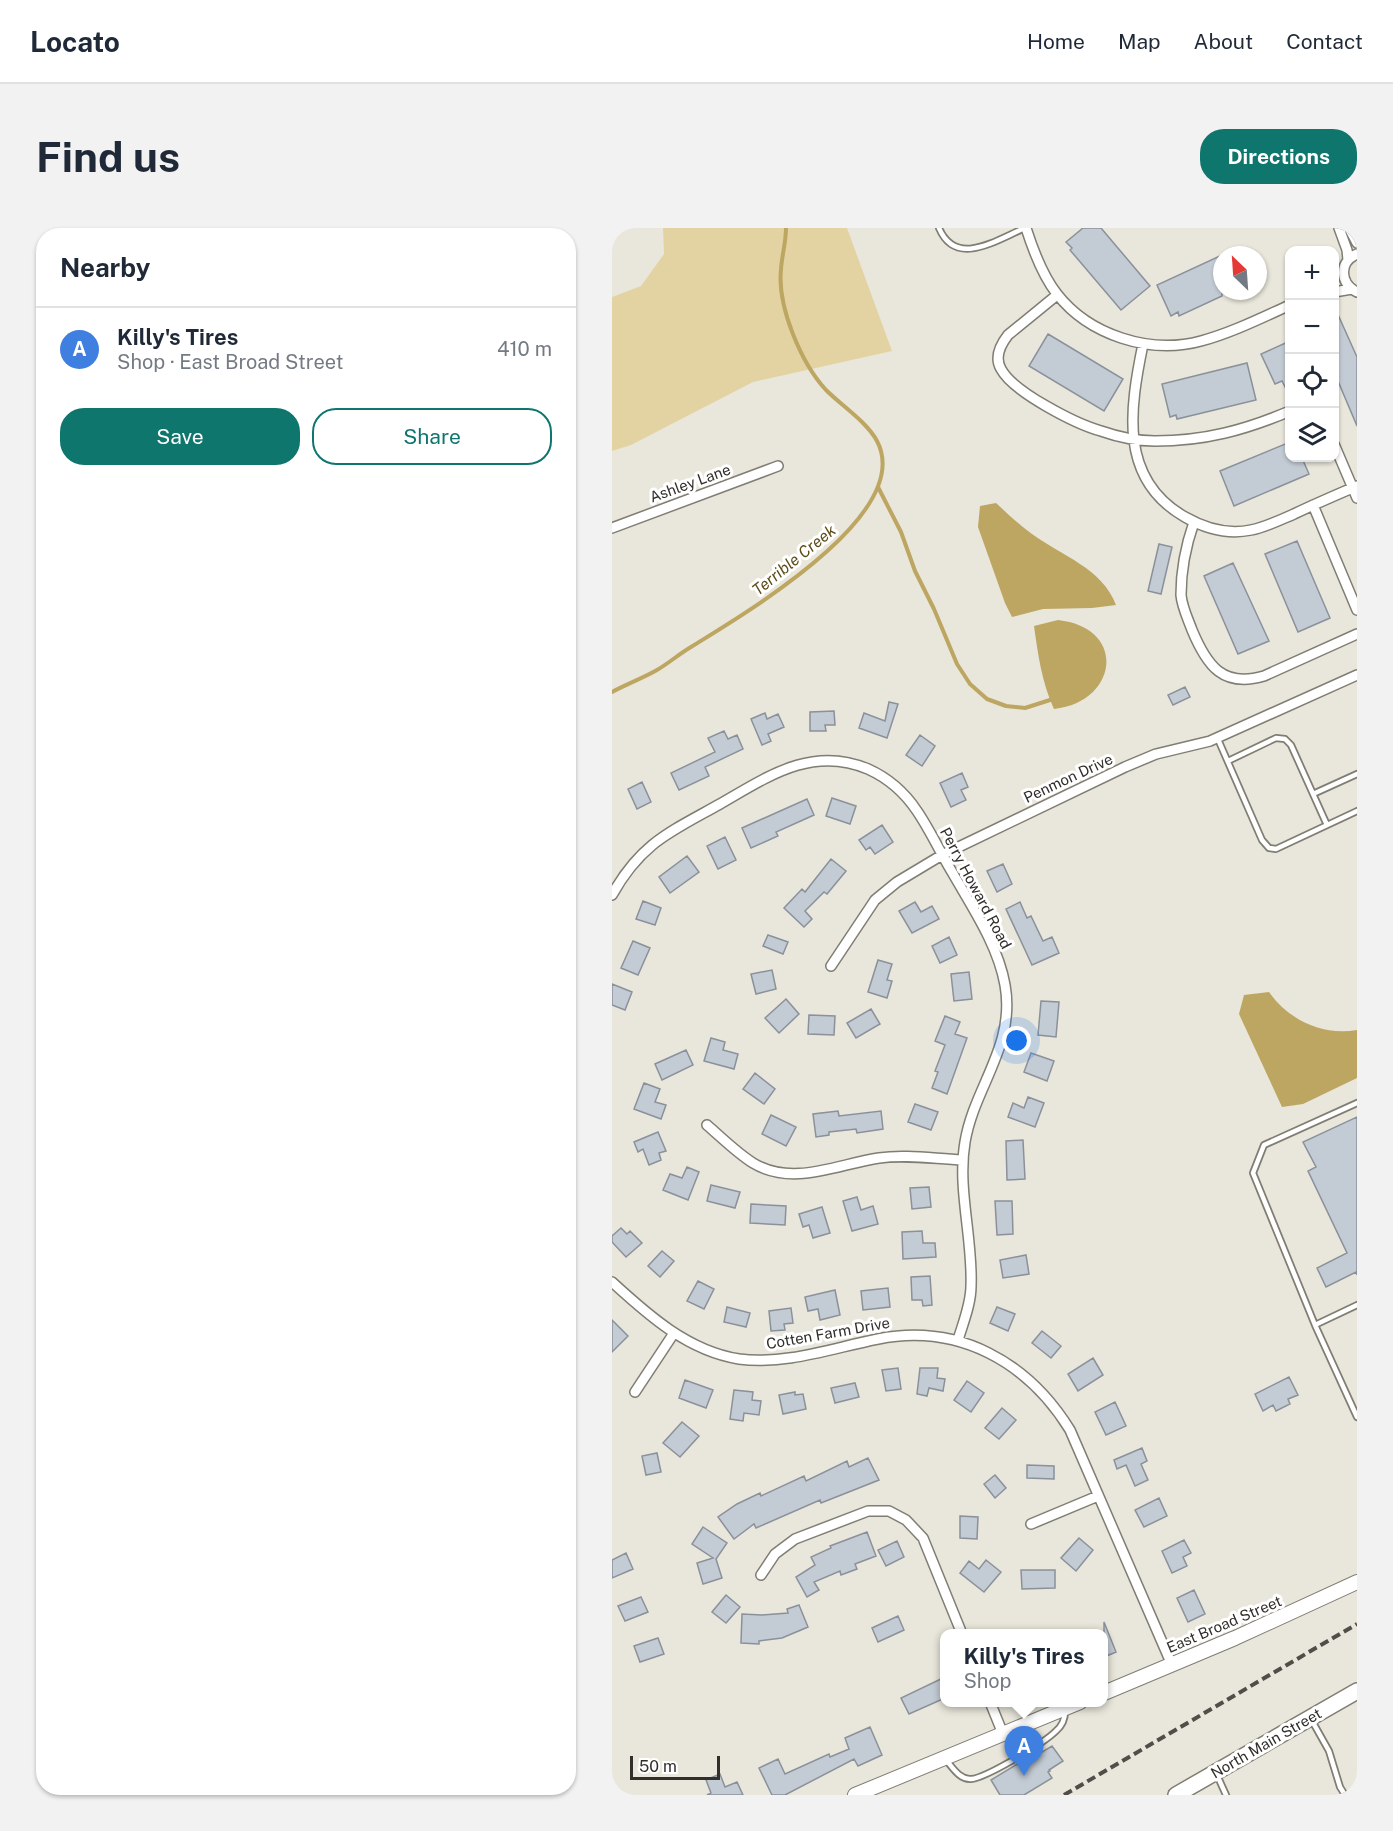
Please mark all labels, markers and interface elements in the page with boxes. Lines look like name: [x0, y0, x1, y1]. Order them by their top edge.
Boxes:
text: Locato: [30, 25, 120, 58]
text: Home: [1027, 29, 1085, 54]
text: Map: [1118, 29, 1161, 54]
text: About: [1194, 29, 1253, 54]
text: Contact: [1286, 29, 1363, 54]
button: Directions: [1200, 129, 1357, 184]
text: Find us: [36, 132, 180, 181]
north arrow: [1213, 246, 1267, 300]
map controls: [1285, 246, 1339, 462]
button: +: [1285, 246, 1339, 300]
text: Nearby: [60, 252, 150, 283]
button: −: [1285, 300, 1339, 354]
text: Killy's Tires: [117, 324, 238, 350]
text: A: [72, 337, 87, 361]
text: 410 m: [497, 337, 552, 361]
text: Shop · East Broad Street: [117, 350, 343, 374]
button: locate: [1285, 354, 1339, 408]
button: Save: [60, 408, 300, 465]
button: Share: [312, 408, 552, 465]
button: layers: [1285, 408, 1339, 462]
street label: Ashley Lane: [647, 461, 733, 505]
water label: Terrible Creek: [749, 520, 840, 599]
street label: Penmon Drive: [1021, 750, 1115, 806]
street label: Perry Howard Road: [937, 824, 1015, 952]
your location: [1002, 1026, 1031, 1055]
street label: Cotten Farm Drive: [765, 1314, 891, 1352]
street label: East Broad Street: [1164, 1592, 1284, 1656]
popup: [940, 1629, 1108, 1707]
text: Killy's Tires: [963, 1643, 1085, 1669]
text: Shop: [963, 1669, 1012, 1693]
street label: North Main Street: [1208, 1704, 1324, 1782]
pin: A: [1004, 1726, 1044, 1776]
scale bar: [630, 1753, 720, 1780]
text: 50 m: [639, 1757, 677, 1776]

